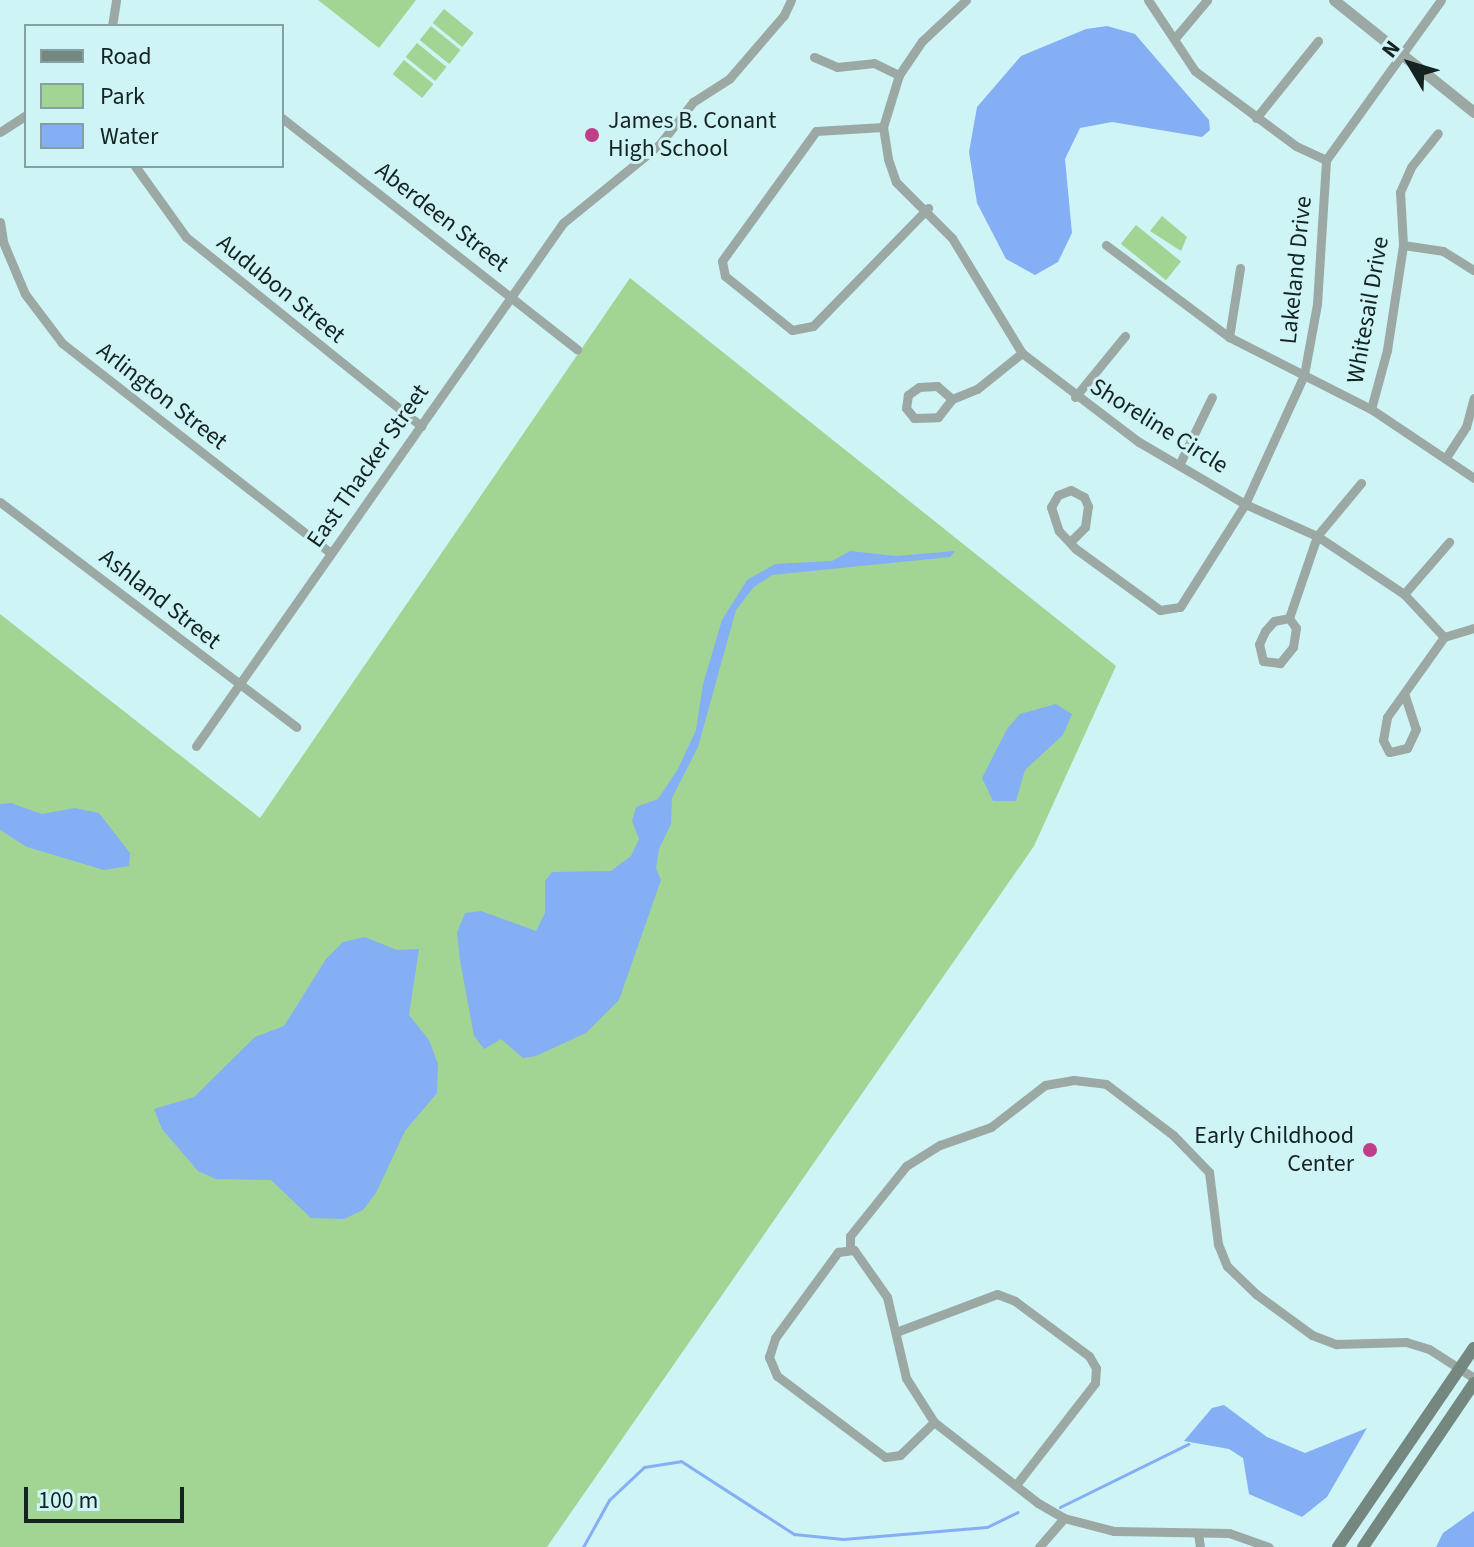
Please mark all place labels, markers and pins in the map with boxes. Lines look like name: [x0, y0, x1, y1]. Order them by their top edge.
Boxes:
place label: James B. Conant High School: [608, 107, 776, 163]
marker: James B. Conant High School: [583, 126, 601, 144]
place label: Early Childhood Center: [1194, 1122, 1354, 1178]
marker: Early Childhood Center: [1361, 1141, 1379, 1159]

